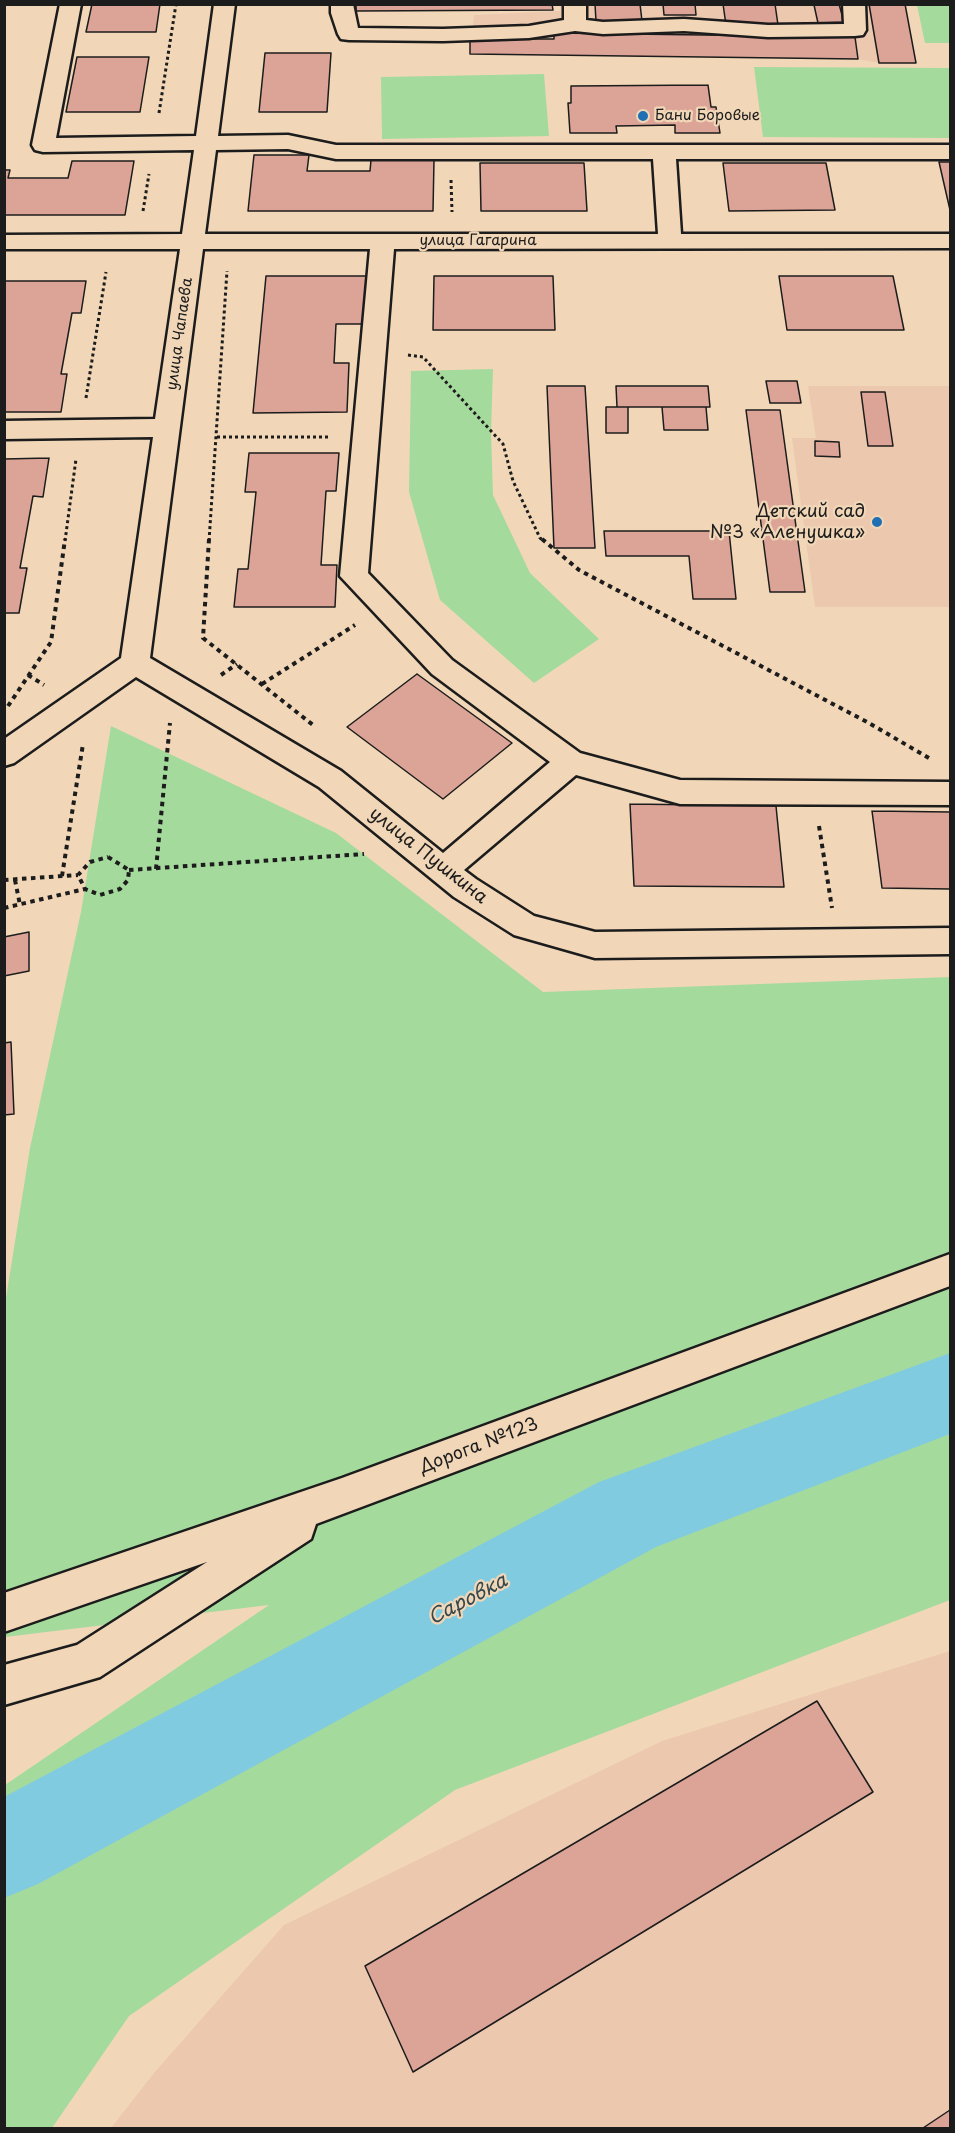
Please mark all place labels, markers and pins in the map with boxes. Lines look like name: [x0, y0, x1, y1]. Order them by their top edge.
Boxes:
place label: Бани Боровые: [655, 107, 760, 125]
marker: Бани Боровые: [636, 109, 650, 123]
place label: Детский сад №3 «Аленушка»: [710, 501, 865, 544]
marker: Детский сад №3 «Аленушка»: [870, 515, 884, 529]

